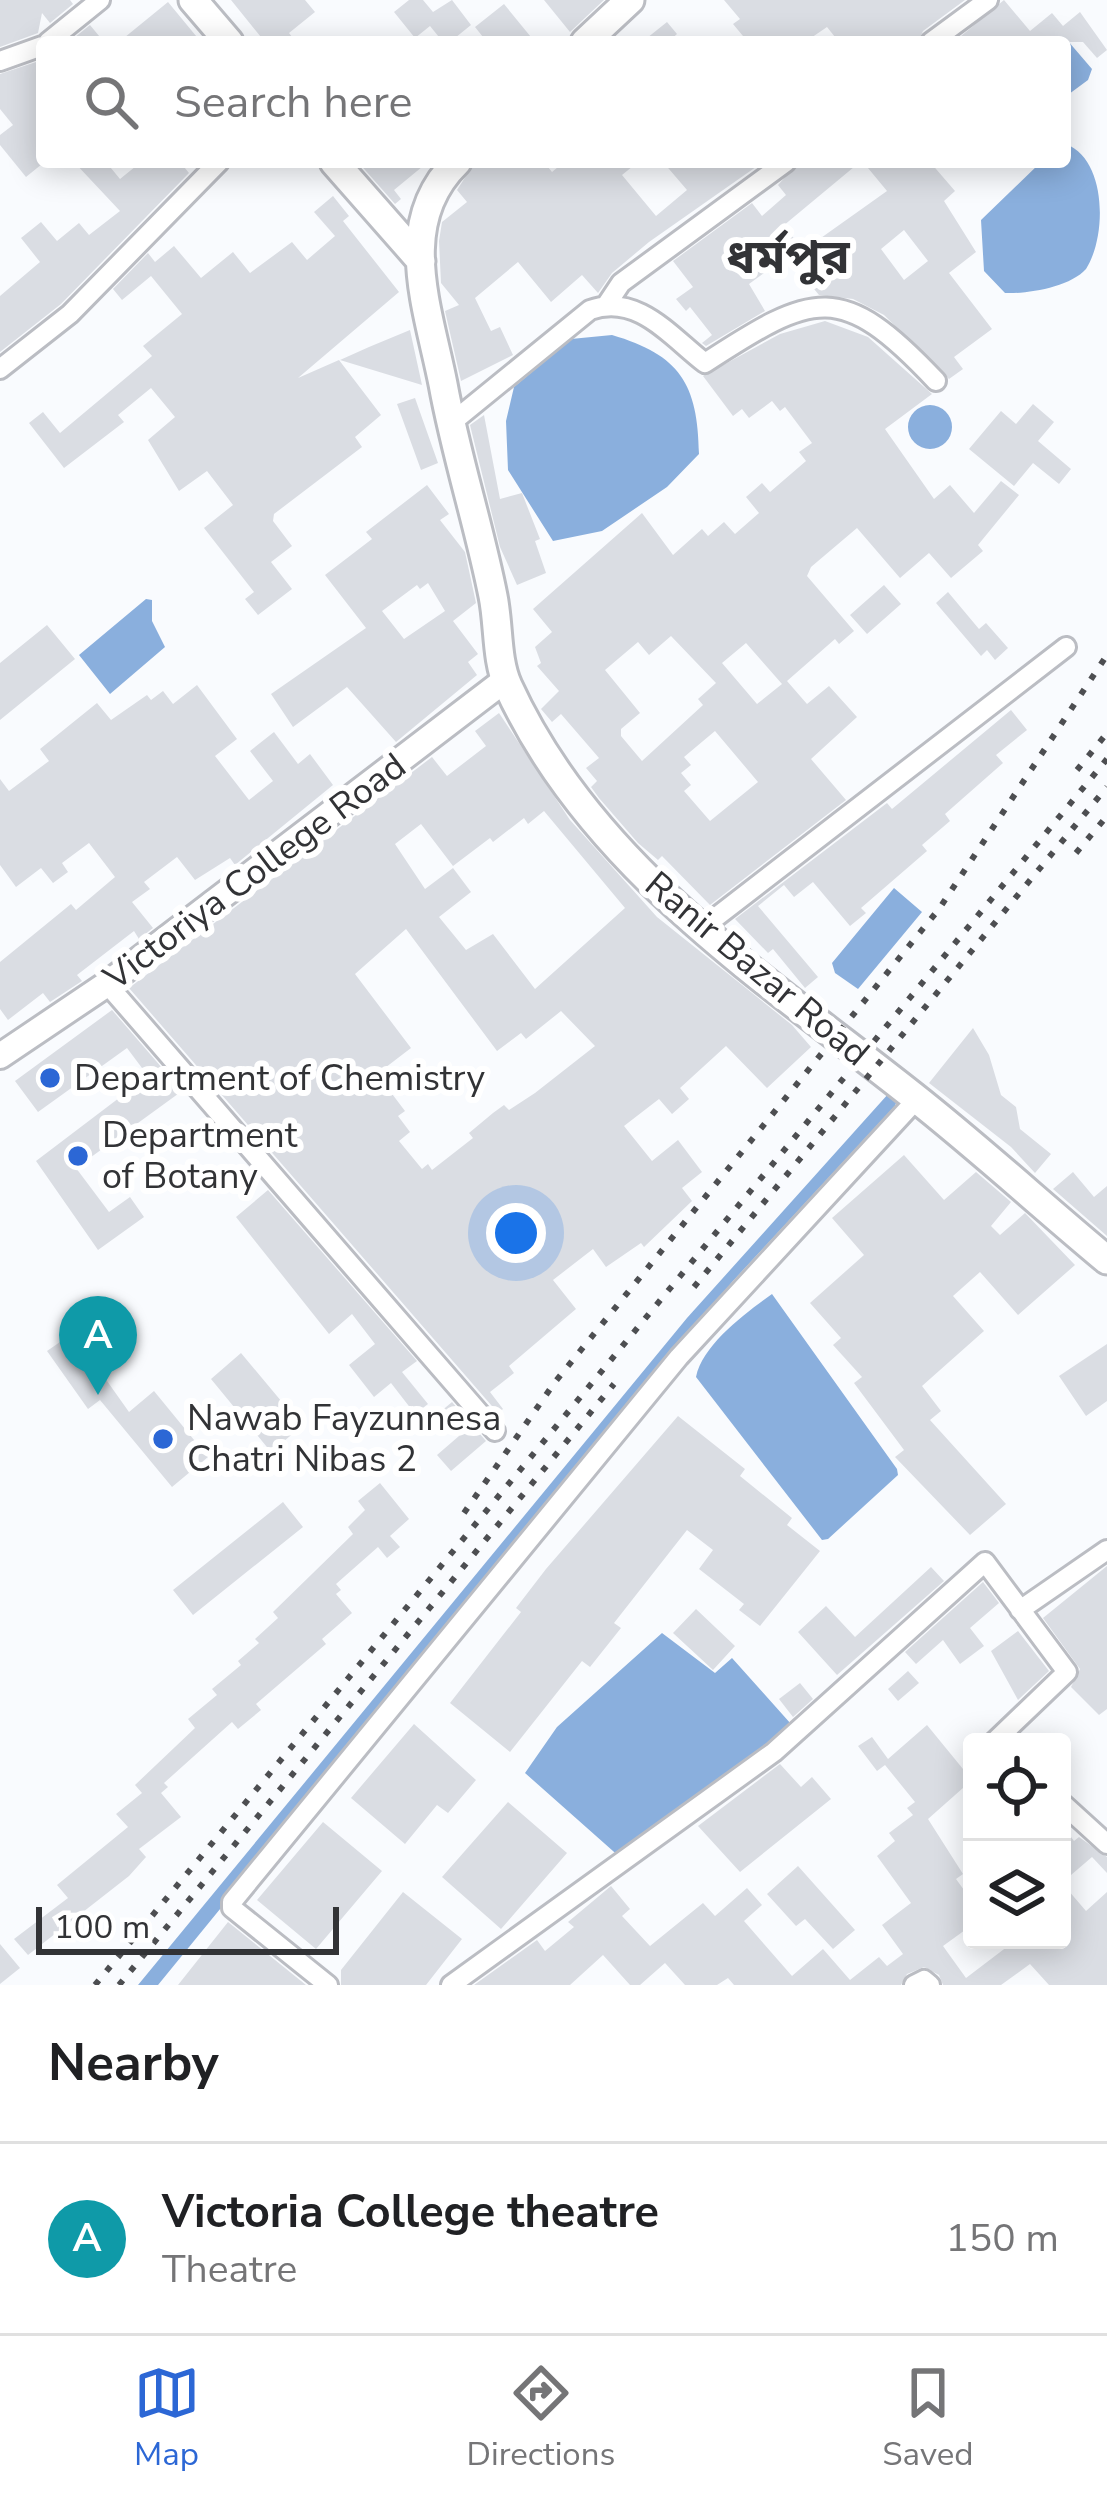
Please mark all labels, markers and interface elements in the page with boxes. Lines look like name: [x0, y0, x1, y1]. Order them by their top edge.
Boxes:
search box: [36, 36, 1071, 168]
icon: search: [78, 69, 144, 135]
text: Search here: [174, 72, 413, 133]
district label: ধর্মপুর: [726, 224, 851, 290]
street label: Victoriya College Road: [93, 742, 416, 1002]
street label: Ranir Bazar Road: [634, 861, 880, 1077]
place label: Department of Chemistry: [74, 1054, 485, 1103]
marker: Department of Chemistry: [37, 1065, 63, 1091]
place label: Department of Botany: [102, 1111, 298, 1201]
marker: Department of Botany: [65, 1143, 91, 1169]
your location: [486, 1203, 546, 1263]
pin: A: [59, 1296, 137, 1395]
place label: Nawab Fayzunnesa Chatri Nibas 2: [187, 1394, 501, 1484]
marker: Nawab Fayzunnesa Chatri Nibas 2: [150, 1426, 176, 1452]
map controls: [963, 1733, 1071, 1949]
button: locate: [963, 1733, 1071, 1841]
button: layers: [963, 1841, 1071, 1949]
scale bar: [36, 1901, 339, 1954]
text: 100 m: [54, 1905, 150, 1950]
text: Nearby: [48, 2028, 219, 2098]
text: Victoria College theatre: [162, 2182, 659, 2243]
text: A: [72, 2212, 102, 2265]
text: 150 m: [945, 2212, 1059, 2265]
text: Theatre: [162, 2243, 297, 2296]
tab: Map: [134, 2360, 200, 2477]
tab: Directions: [467, 2360, 615, 2477]
tab: Saved: [882, 2360, 973, 2477]

